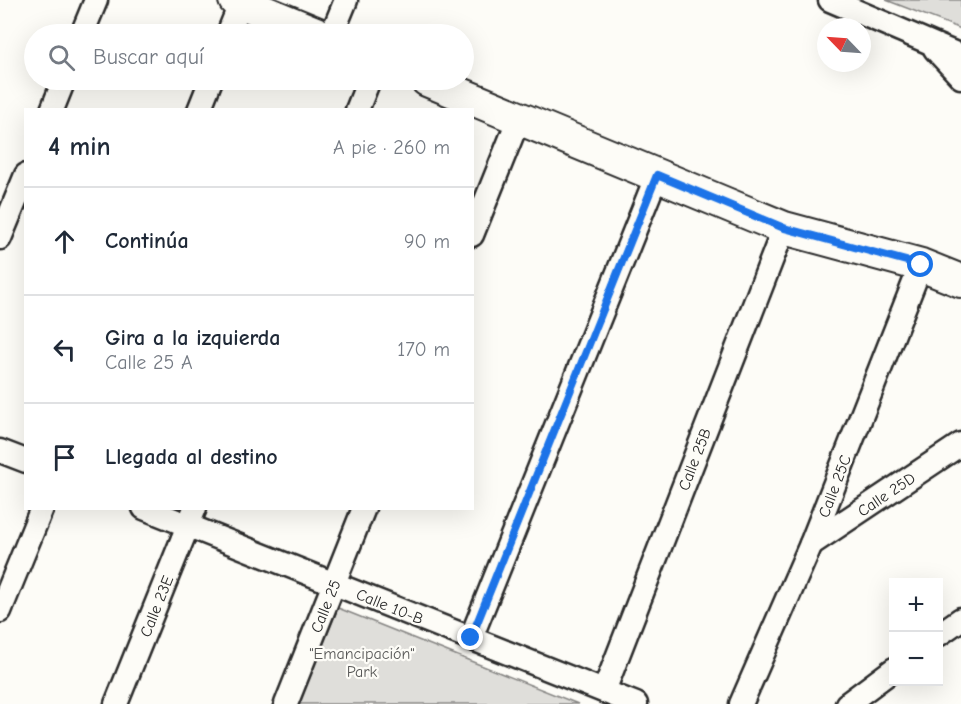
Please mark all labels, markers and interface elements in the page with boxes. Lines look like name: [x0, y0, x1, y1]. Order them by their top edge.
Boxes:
north arrow: [817, 18, 871, 72]
search box: [24, 24, 474, 90]
icon: search: [45, 41, 78, 74]
text: Buscar aquí: [93, 44, 204, 70]
text: 4 min: [48, 132, 111, 162]
text: A pie · 260 m: [333, 136, 450, 159]
icon: ahead: [48, 225, 81, 258]
text: Continúa: [105, 228, 189, 254]
text: 90 m: [404, 230, 450, 253]
route start: [907, 251, 933, 277]
text: Gira a la izquierda: [105, 325, 280, 351]
icon: left: [48, 333, 81, 366]
text: 170 m: [397, 338, 450, 361]
text: Calle 25 A: [105, 351, 193, 374]
street label: Calle 25B: [675, 426, 715, 493]
icon: arrive: [48, 441, 81, 474]
text: Llegada al destino: [105, 444, 278, 470]
street label: Calle 25C: [815, 452, 855, 520]
street label: Calle 25D: [854, 469, 919, 521]
street label: Calle 23E: [136, 573, 177, 640]
street label: Calle 25: [307, 577, 345, 635]
map controls: [889, 578, 943, 686]
button: +: [889, 578, 943, 632]
street label: Calle 10-B: [353, 585, 426, 629]
route end: [457, 624, 483, 650]
button: −: [889, 632, 943, 686]
park label: "Emancipación" Park: [309, 645, 415, 681]

